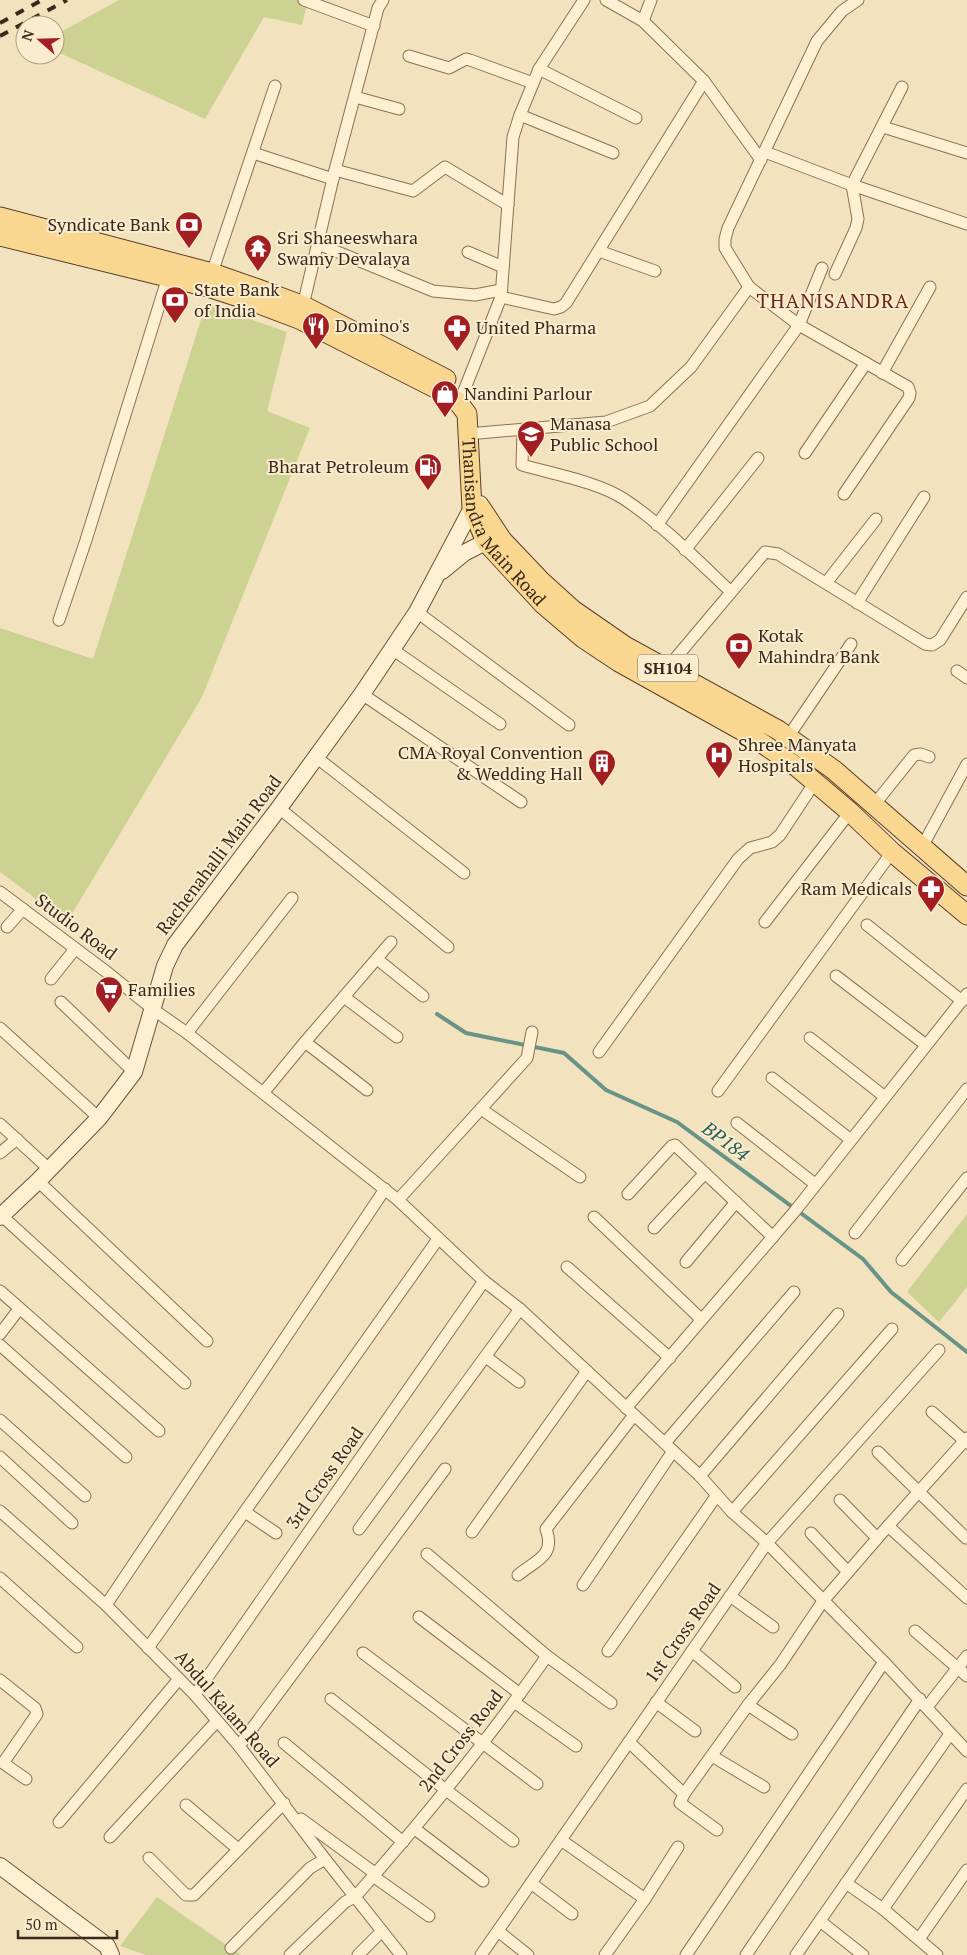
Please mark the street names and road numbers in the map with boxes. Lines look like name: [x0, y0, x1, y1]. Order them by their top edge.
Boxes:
street label: Thanisandra Main Road: [457, 437, 552, 611]
road number: SH104: [638, 654, 698, 681]
street label: Rachenahalli Main Road: [150, 770, 286, 939]
street label: Studio Road: [31, 888, 122, 965]
street label: 3rd Cross Road: [280, 1422, 368, 1533]
street label: 1st Cross Road: [639, 1578, 726, 1687]
street label: Abdul Kalam Road: [170, 1645, 285, 1772]
street label: 2nd Cross Road: [413, 1684, 508, 1796]

